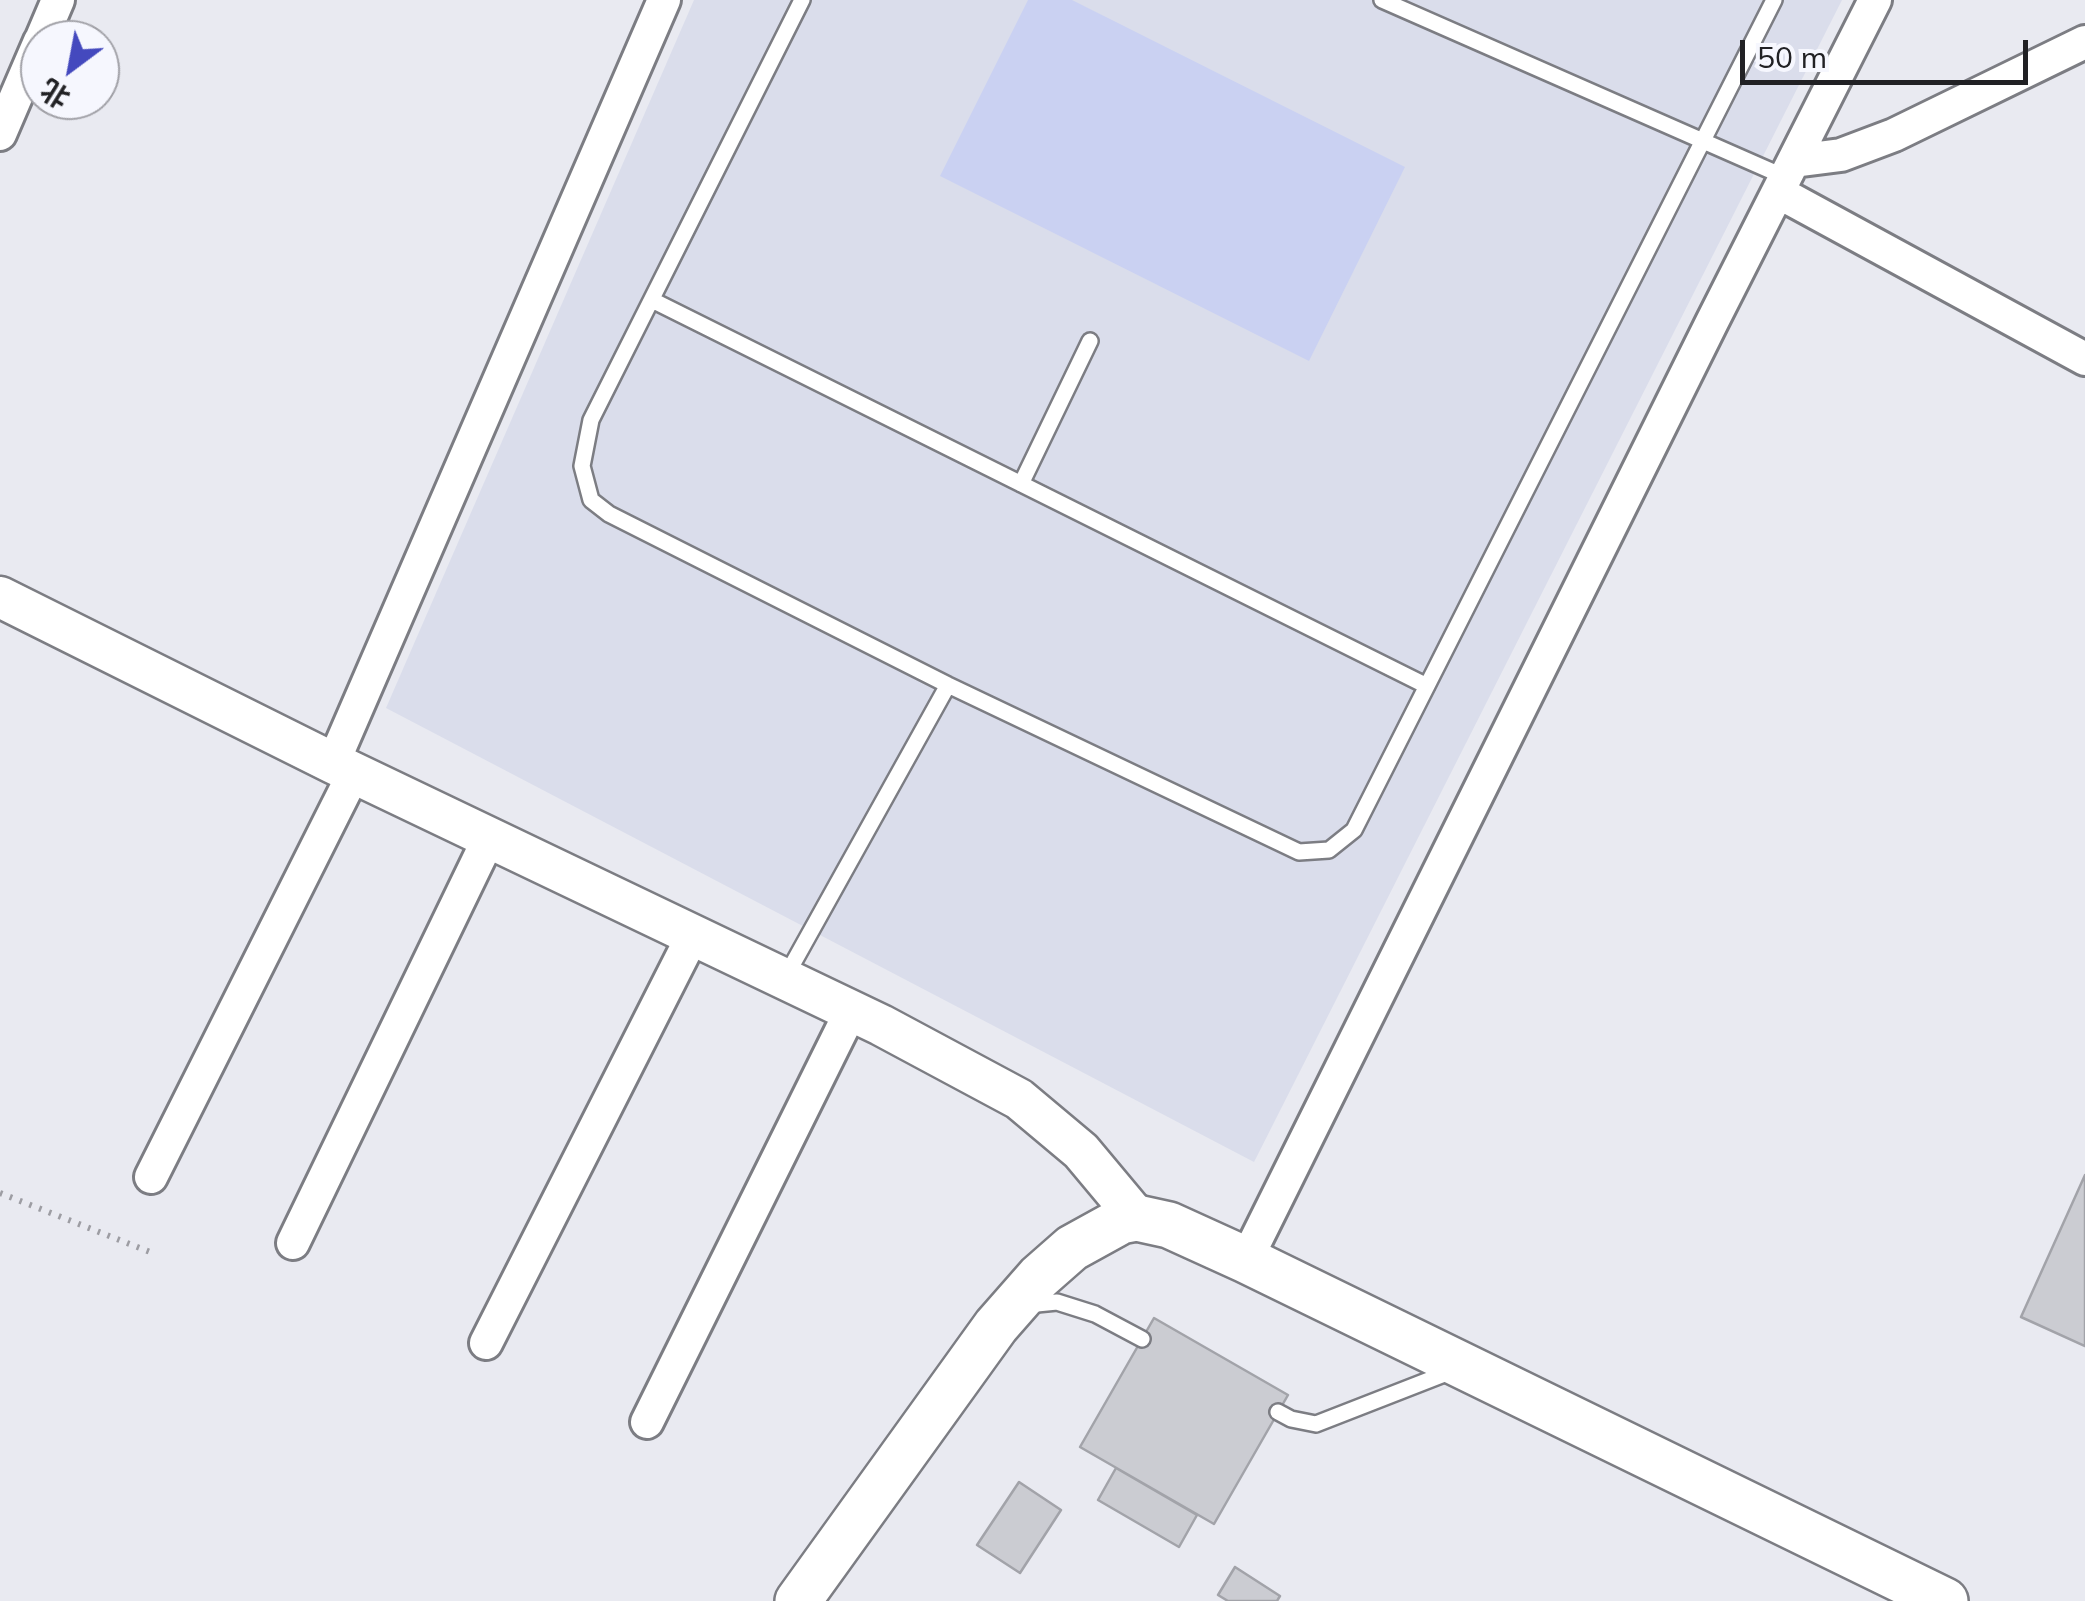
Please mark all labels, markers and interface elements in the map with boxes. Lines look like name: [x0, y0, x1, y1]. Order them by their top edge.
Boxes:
north arrow: [20, 20, 120, 120]
scale bar: [1745, 20, 2032, 82]
text: 50 m: [1757, 38, 1827, 76]
text: 北: [34, 72, 76, 116]

